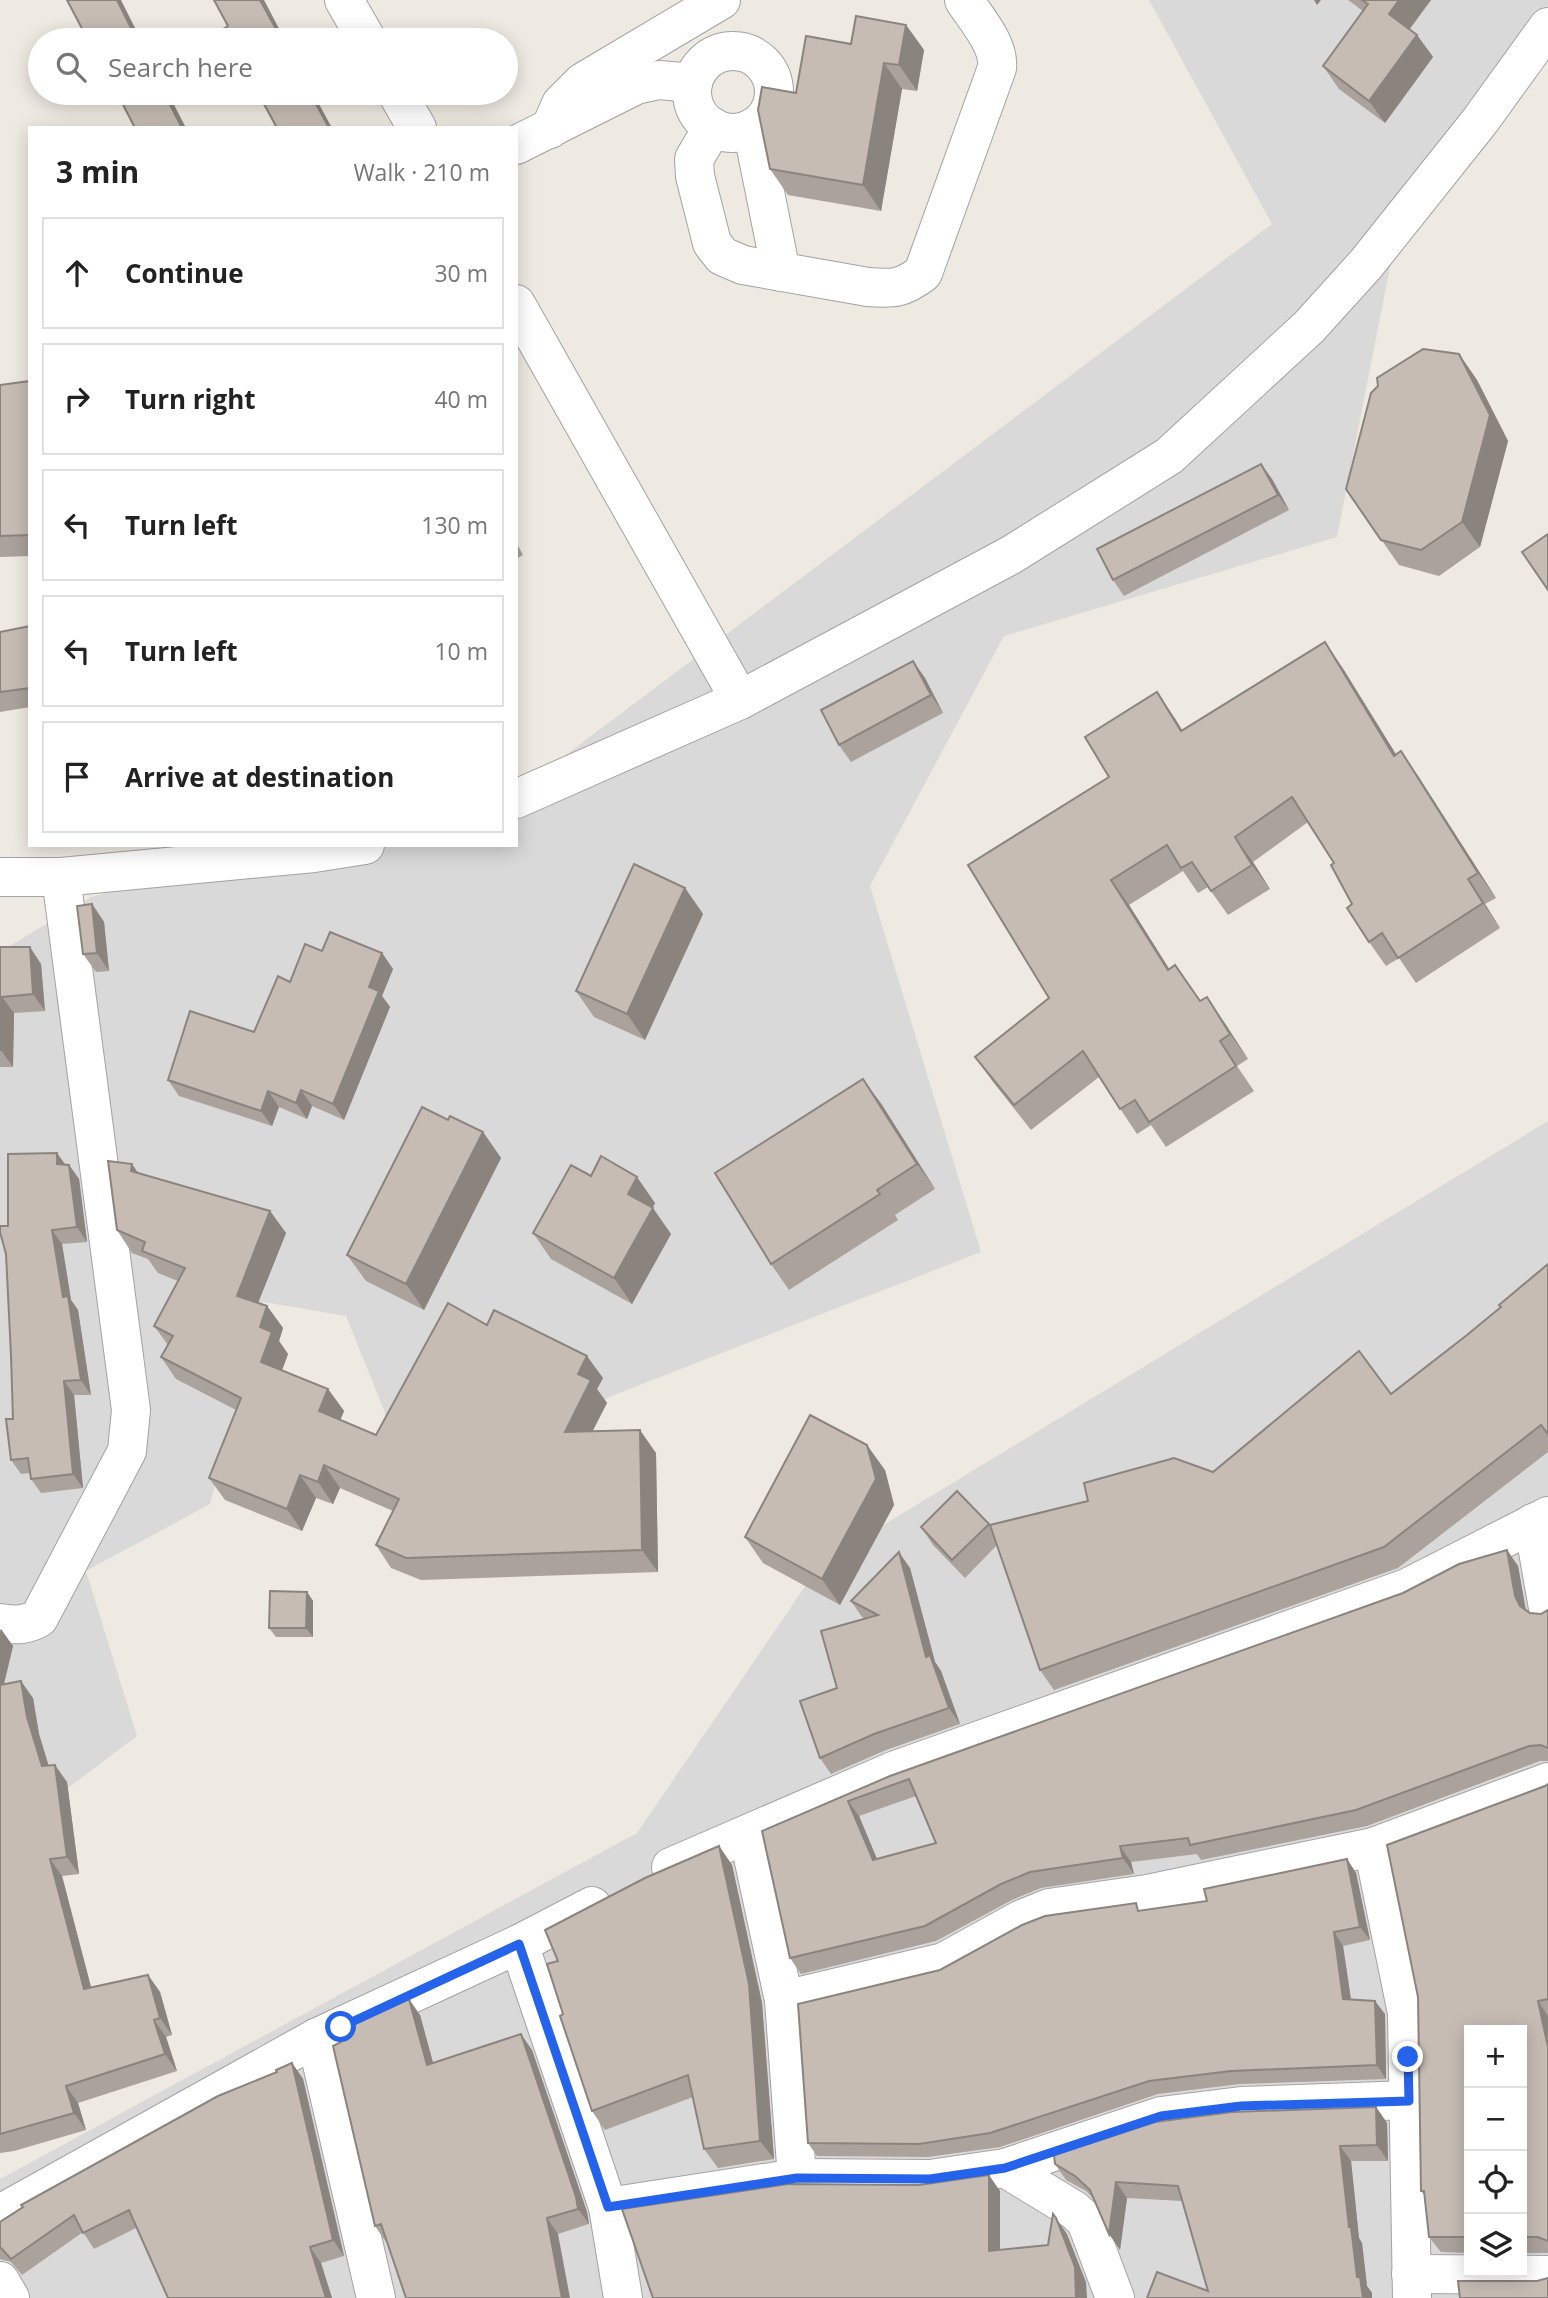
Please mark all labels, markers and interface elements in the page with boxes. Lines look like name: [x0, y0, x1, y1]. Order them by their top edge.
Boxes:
search box: [28, 28, 518, 105]
icon: search: [52, 48, 90, 86]
text: Search here: [108, 49, 253, 85]
text: 3 min: [56, 151, 139, 192]
text: Walk · 210 m: [353, 156, 490, 188]
icon: ahead: [58, 254, 96, 292]
text: Continue: [125, 255, 244, 291]
text: 30 m: [434, 257, 488, 289]
icon: right: [58, 380, 96, 418]
text: Turn right: [125, 381, 256, 417]
text: 40 m: [434, 383, 488, 415]
icon: left: [58, 506, 96, 544]
text: Turn left: [125, 507, 237, 543]
text: 130 m: [421, 509, 488, 541]
icon: left: [58, 632, 96, 670]
text: Turn left: [125, 633, 237, 669]
text: 10 m: [434, 635, 488, 667]
icon: arrive: [58, 758, 96, 796]
text: Arrive at destination: [125, 759, 394, 795]
route start: [325, 2011, 356, 2042]
map controls: [1464, 2025, 1527, 2277]
button: +: [1464, 2025, 1527, 2088]
route end: [1392, 2041, 1423, 2072]
button: −: [1464, 2088, 1527, 2151]
button: locate: [1464, 2151, 1527, 2214]
button: layers: [1464, 2214, 1527, 2277]

